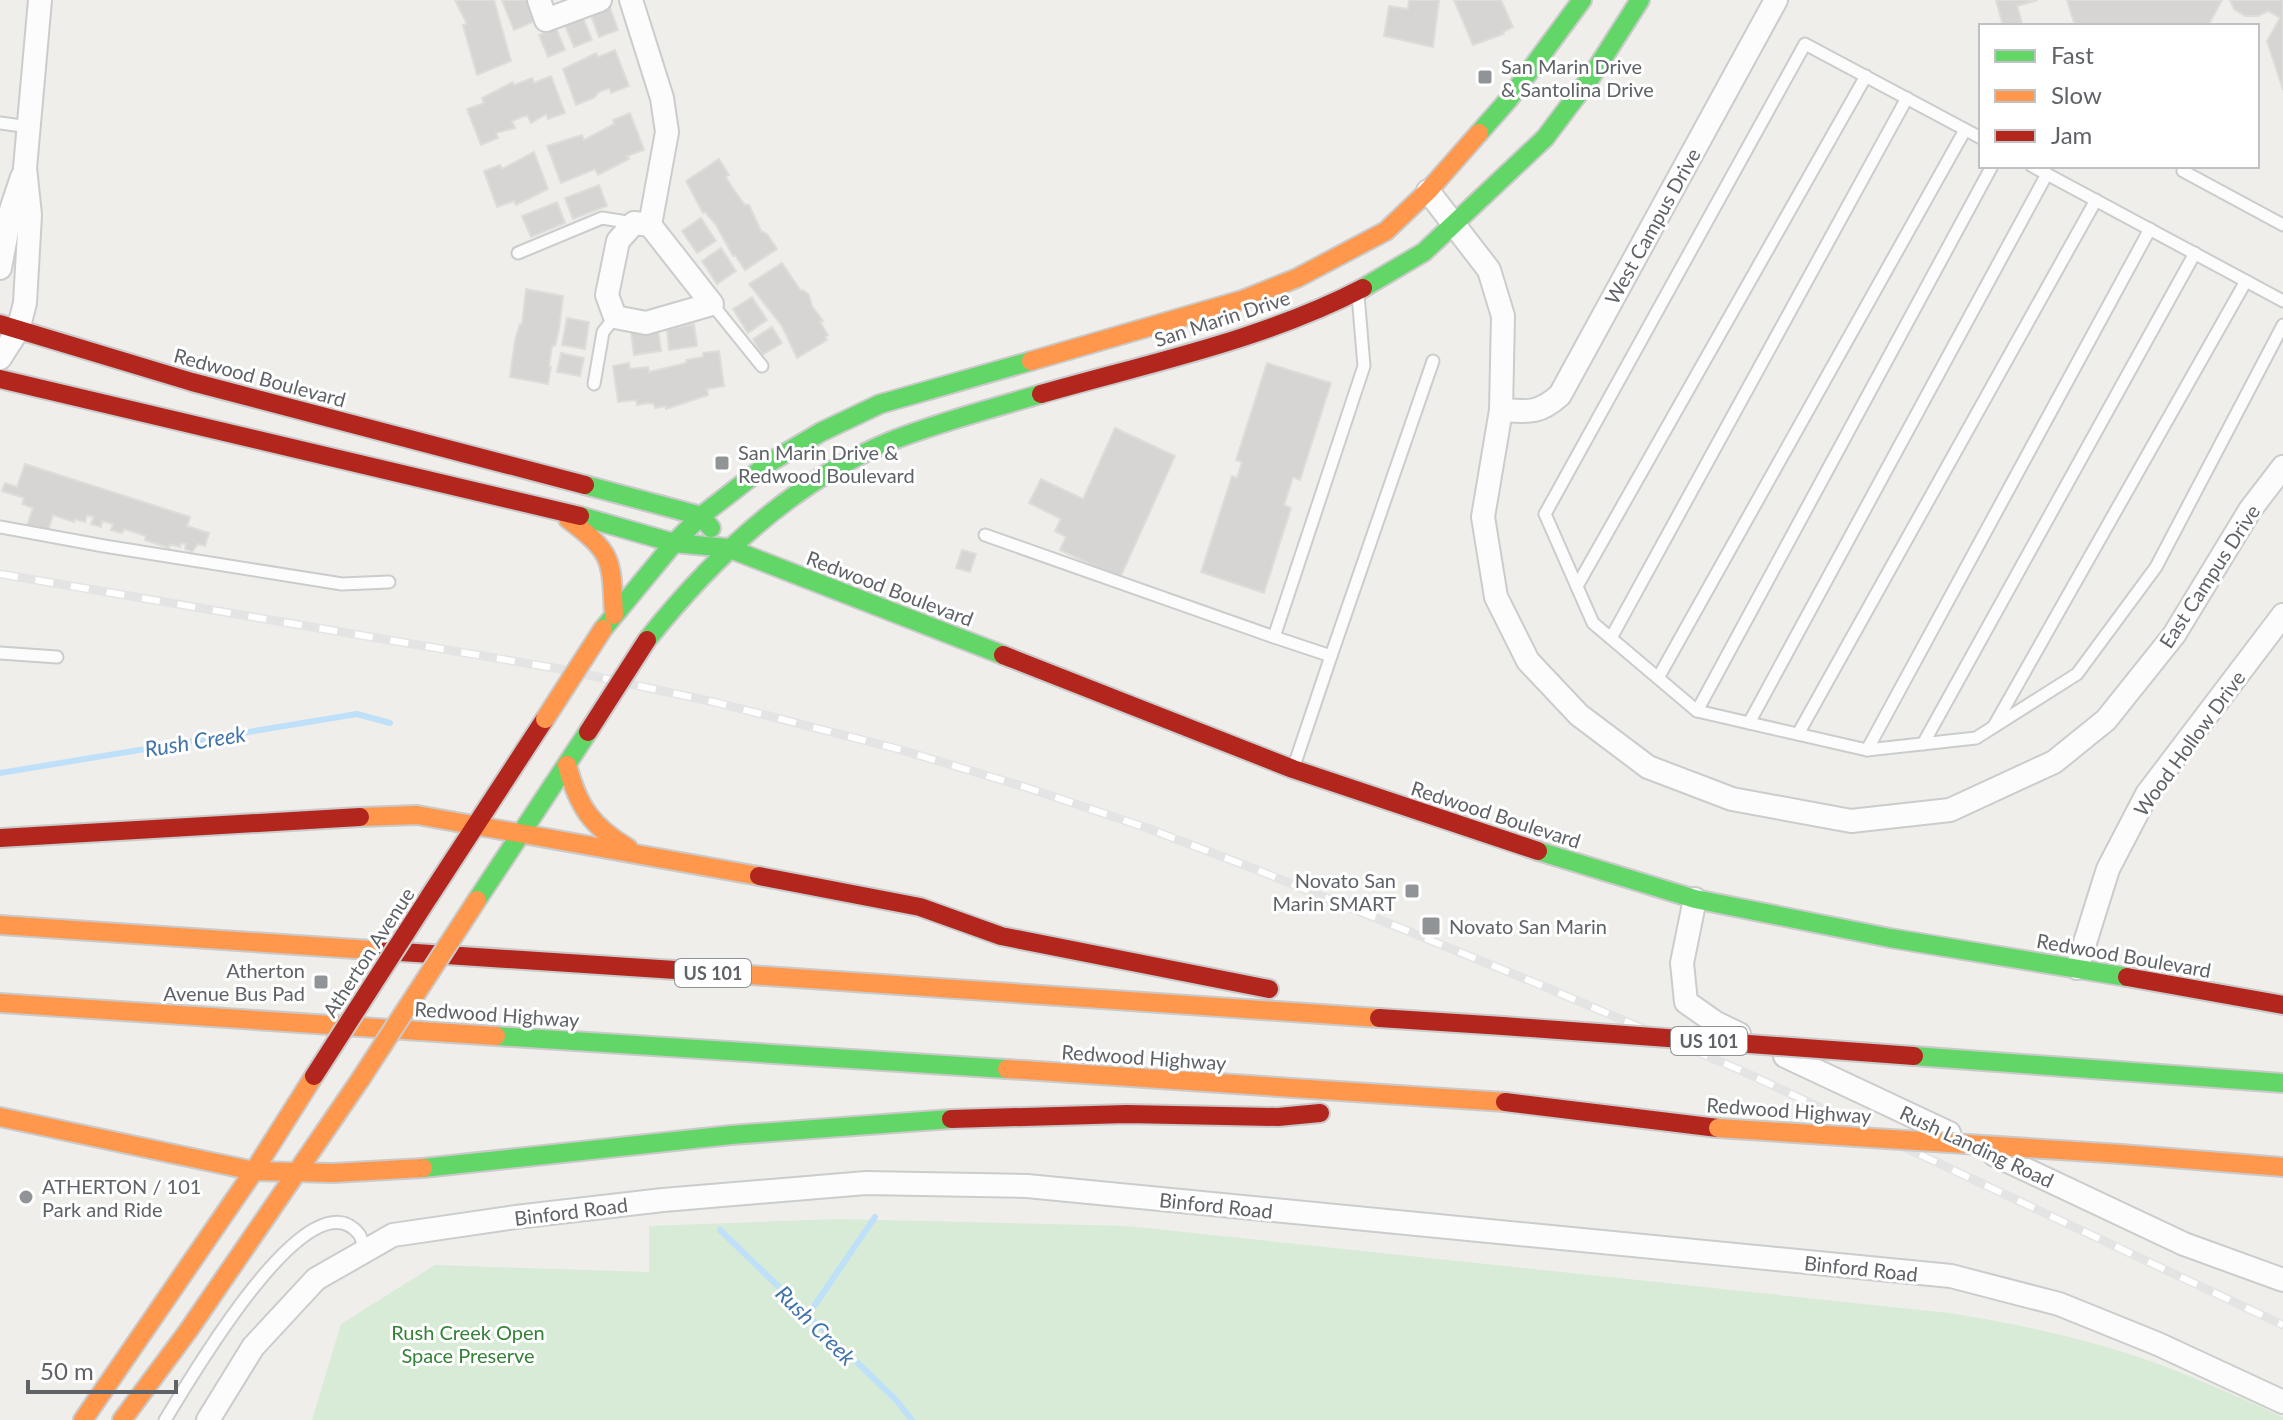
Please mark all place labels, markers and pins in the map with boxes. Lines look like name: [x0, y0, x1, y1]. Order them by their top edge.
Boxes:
place label: San Marin Drive & Santolina Drive: [1501, 54, 1654, 101]
marker: San Marin Drive & Santolina Drive: [1476, 68, 1494, 86]
place label: San Marin Drive & Redwood Boulevard: [738, 440, 915, 487]
marker: San Marin Drive & Redwood Boulevard: [713, 454, 731, 472]
place label: Novato San Marin SMART: [1273, 868, 1396, 915]
marker: Novato San Marin SMART: [1403, 882, 1421, 900]
place label: Novato San Marin: [1449, 914, 1607, 938]
marker: Novato San Marin: [1420, 915, 1442, 937]
place label: Atherton Avenue Bus Pad: [163, 958, 305, 1005]
marker: Atherton Avenue Bus Pad: [312, 973, 330, 991]
place label: ATHERTON / 101 Park and Ride: [42, 1174, 201, 1221]
marker: ATHERTON / 101 Park and Ride: [17, 1188, 35, 1206]

